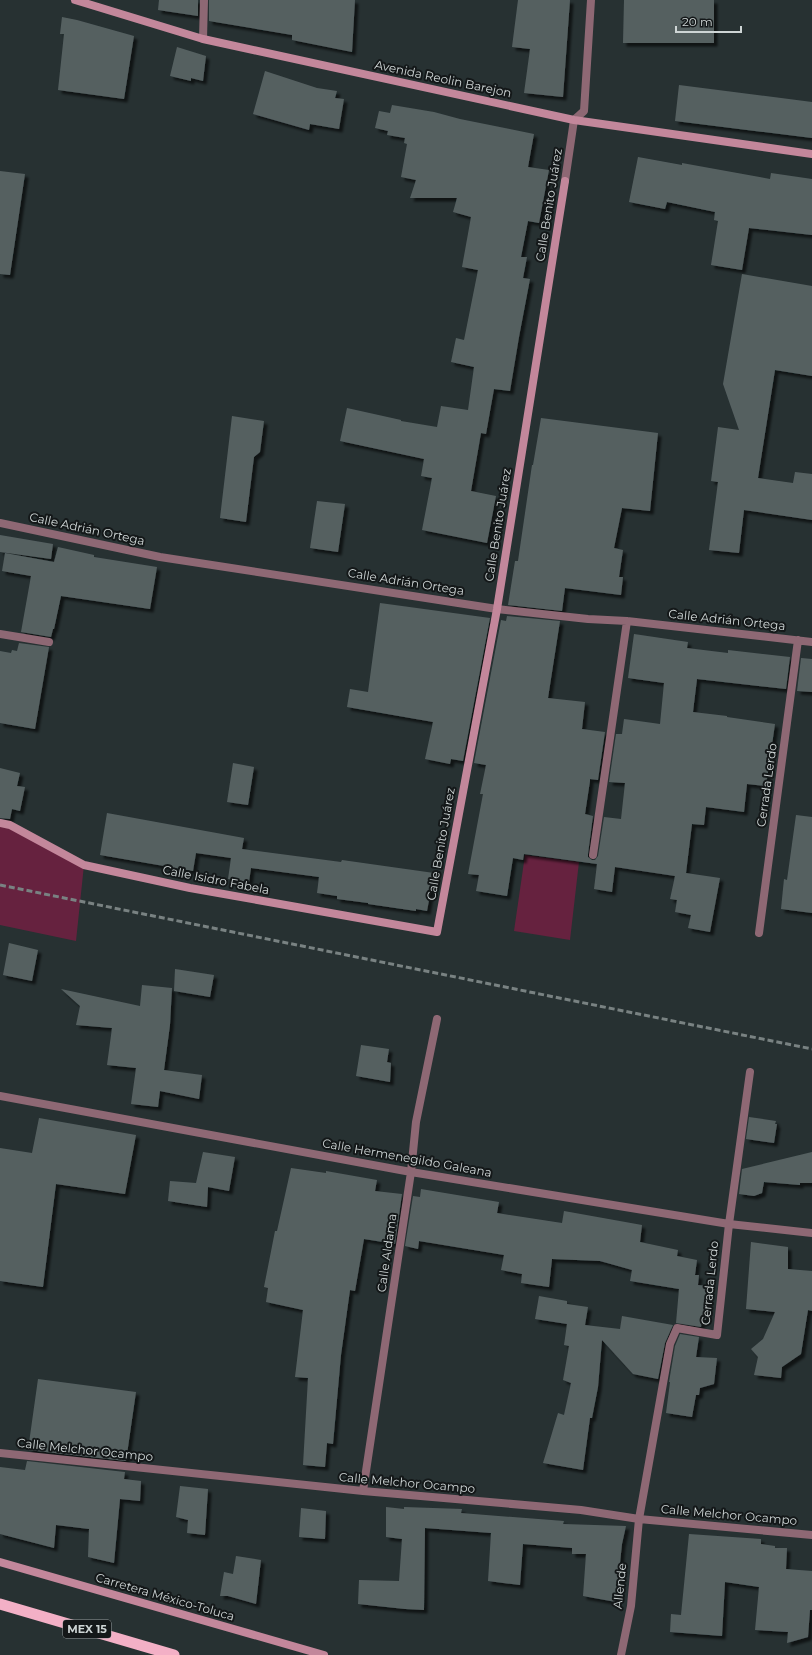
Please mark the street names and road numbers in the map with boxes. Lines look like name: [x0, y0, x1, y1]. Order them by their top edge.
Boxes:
street label: Avenida Reolin Barejon: [373, 57, 513, 100]
street label: Calle Benito Juárez: [532, 147, 565, 263]
street label: Calle Benito Juárez: [481, 467, 514, 583]
street label: Calle Adrián Ortega: [28, 509, 146, 548]
street label: Calle Adrián Ortega: [347, 565, 465, 598]
street label: Calle Adrián Ortega: [668, 606, 786, 633]
street label: Cerrada Lerdo: [753, 742, 780, 828]
street label: Calle Benito Juárez: [423, 786, 458, 902]
street label: Calle Isidro Fabela: [161, 862, 271, 897]
street label: Calle Hermenegildo Galeana: [321, 1135, 493, 1180]
street label: Calle Aldama: [374, 1213, 399, 1293]
street label: Cerrada Lerdo: [698, 1240, 721, 1326]
street label: Calle Melchor Ocampo: [16, 1435, 154, 1464]
street label: Calle Melchor Ocampo: [338, 1469, 476, 1496]
street label: Calle Melchor Ocampo: [660, 1501, 798, 1528]
street label: Allende: [610, 1562, 629, 1610]
street label: Carretera México-Toluca: [94, 1569, 236, 1624]
road number: MEX 15: [63, 1620, 111, 1638]

